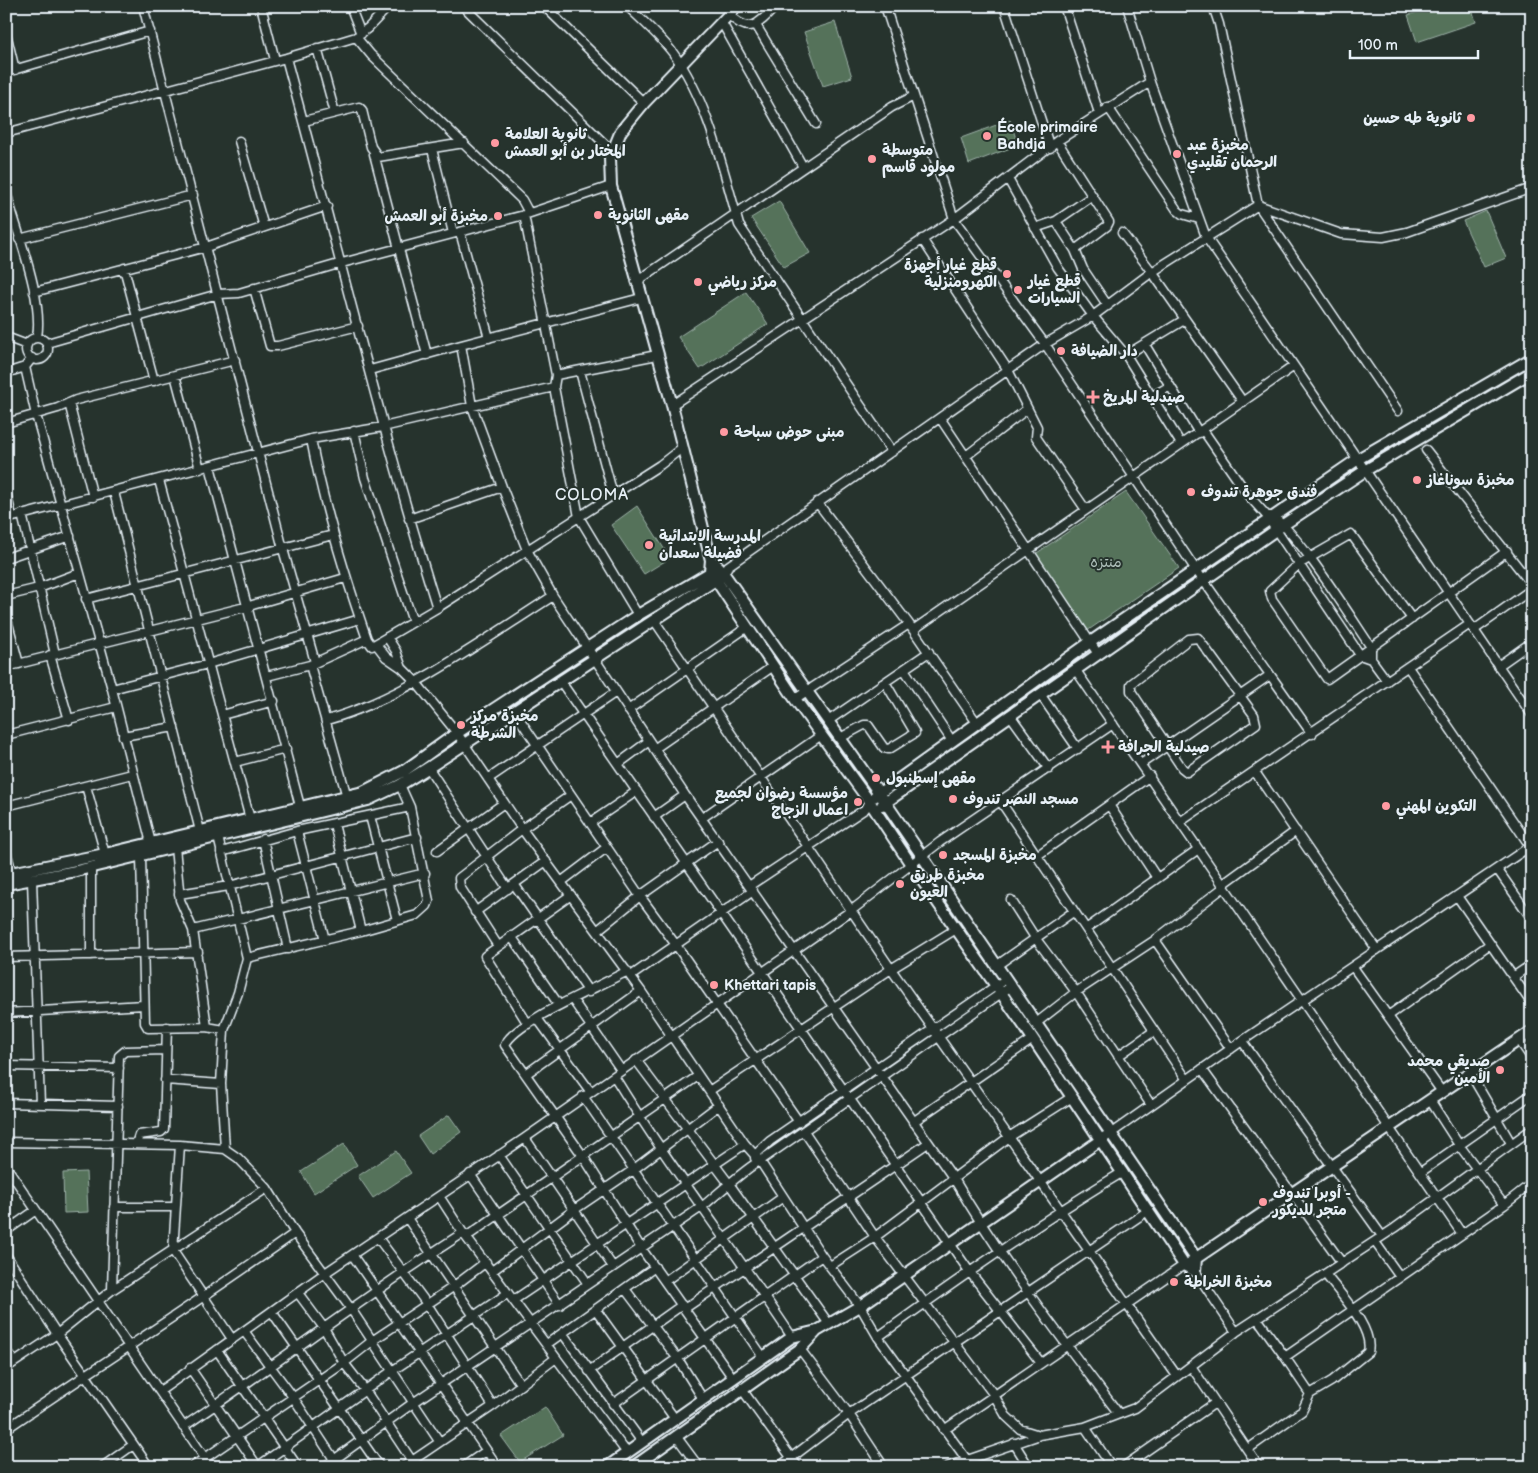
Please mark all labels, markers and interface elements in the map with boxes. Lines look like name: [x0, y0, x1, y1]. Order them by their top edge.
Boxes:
scale bar: [1350, 28, 1478, 60]
text: 100 m: [1358, 36, 1398, 55]
place label: ثانوية طه حسين: [1363, 109, 1463, 128]
marker: ثانوية طه حسين: [1465, 112, 1477, 124]
place label: École primaire Bahdja: [997, 117, 1098, 154]
place label: ثانوية العلامة المختار بن أبو العمش: [505, 125, 626, 161]
marker: École primaire Bahdja: [981, 130, 993, 142]
place label: مخبزة عبد الرحمان تقليدي: [1187, 136, 1277, 174]
marker: ثانوية العلامة المختار بن أبو العمش: [489, 137, 501, 149]
place label: متوسطة مولود قاسم: [882, 141, 955, 178]
marker: مخبزة عبد الرحمان تقليدي: [1171, 148, 1183, 160]
marker: متوسطة مولود قاسم: [866, 153, 878, 165]
place label: مخبزة أبو العمش: [385, 206, 488, 226]
place label: مقهى الثانوية: [608, 206, 689, 225]
marker: مقهى الثانوية: [592, 209, 604, 221]
marker: مخبزة أبو العمش: [492, 210, 504, 222]
place label: قطع غيار أجهزة الكهرومنزلية: [904, 255, 997, 292]
marker: قطع غيار أجهزة الكهرومنزلية: [1001, 268, 1013, 280]
place label: قطع غيار السيارات: [1026, 272, 1081, 308]
place label: مركز رياضي: [708, 273, 777, 296]
marker: مركز رياضي: [692, 276, 704, 288]
marker: قطع غيار السيارات: [1012, 284, 1024, 296]
place label: دار الضيافة: [1071, 342, 1138, 361]
marker: دار الضيافة: [1055, 345, 1067, 357]
place label: صيدلية المريخ: [1103, 388, 1185, 407]
marker: صيدلية المريخ: [1087, 391, 1099, 403]
place label: مبنى حوض سباحة: [734, 423, 844, 442]
marker: مبنى حوض سباحة: [718, 426, 730, 438]
place label: مخبزة سوناغاز: [1425, 471, 1514, 490]
marker: مخبزة سوناغاز: [1411, 474, 1423, 486]
place label: فندق جوهرة تندوف: [1201, 483, 1318, 502]
district label: COLOMA: [555, 486, 629, 505]
marker: فندق جوهرة تندوف: [1185, 486, 1197, 498]
place label: المدرسة الابتدائية فضيلة سعدان: [659, 527, 761, 563]
marker: المدرسة الابتدائية فضيلة سعدان: [643, 539, 655, 551]
park label: منتزه: [1090, 553, 1122, 572]
place label: مخبزة مركز الشرطة: [469, 707, 539, 743]
marker: مخبزة مركز الشرطة: [455, 719, 467, 731]
place label: صيدلية الجرافة: [1118, 738, 1210, 757]
marker: صيدلية الجرافة: [1102, 741, 1114, 753]
place label: مقهى إسطنبول: [886, 769, 976, 788]
marker: مقهى إسطنبول: [870, 772, 882, 784]
place label: مؤسسة رضوان لجميع اعمال الزجاج: [714, 784, 848, 820]
place label: مسجد النصر تندوف: [963, 790, 1079, 809]
marker: مسجد النصر تندوف: [947, 793, 959, 805]
marker: مؤسسة رضوان لجميع اعمال الزجاج: [852, 796, 864, 808]
place label: التكوين المهني: [1396, 797, 1477, 820]
marker: التكوين المهني: [1380, 800, 1392, 812]
place label: مخبزة المسجد: [953, 846, 1037, 865]
marker: مخبزة المسجد: [937, 849, 949, 861]
place label: مخبزة طريق العيون: [910, 866, 985, 902]
marker: مخبزة طريق العيون: [894, 878, 906, 890]
place label: Khettari tapis: [724, 976, 816, 995]
marker: Khettari tapis: [708, 979, 720, 991]
place label: صديقي محمد الأمين: [1407, 1052, 1490, 1088]
marker: صديقي محمد الأمين: [1494, 1064, 1506, 1076]
place label: أوبرا تندوف - متجر للديكور: [1271, 1183, 1351, 1220]
marker: أوبرا تندوف - متجر للديكور: [1257, 1196, 1269, 1208]
place label: مخبزة الخراطة: [1184, 1273, 1272, 1292]
marker: مخبزة الخراطة: [1168, 1276, 1180, 1288]

